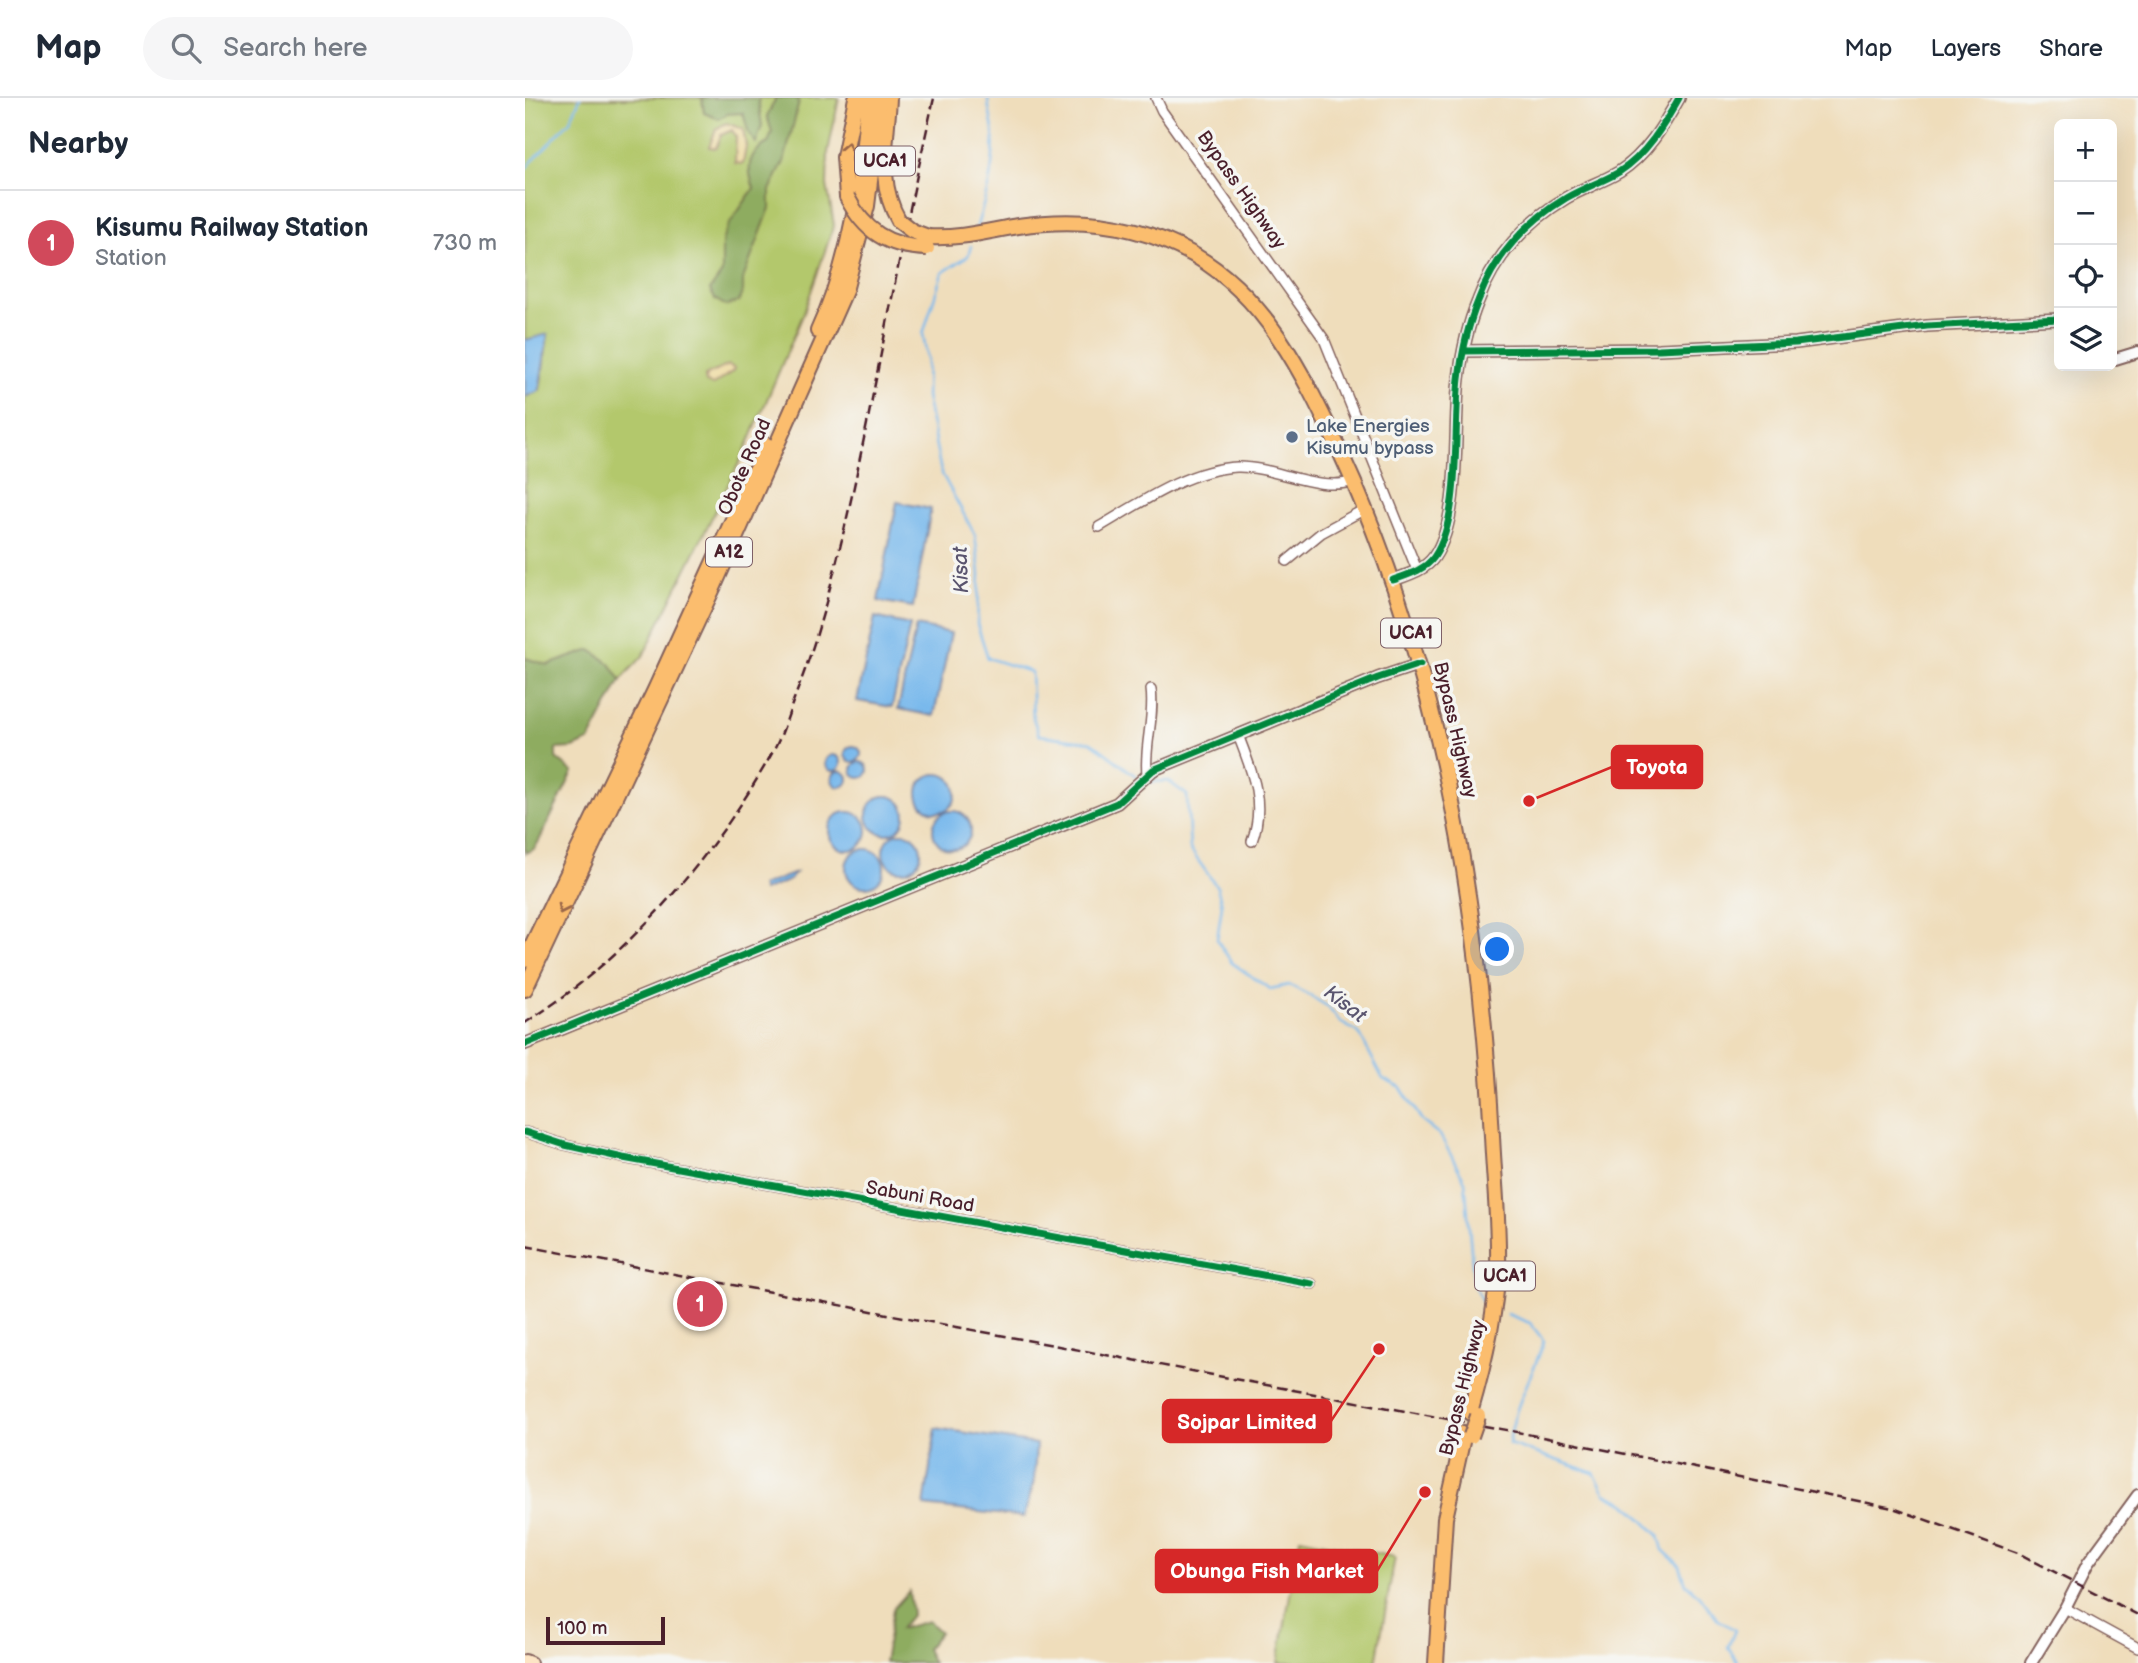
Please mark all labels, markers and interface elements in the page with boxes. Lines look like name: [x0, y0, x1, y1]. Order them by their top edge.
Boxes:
search box: [143, 17, 633, 80]
text: Map: [35, 28, 101, 68]
icon: search: [167, 29, 205, 67]
text: Search here: [223, 33, 367, 64]
text: Map: [1844, 34, 1892, 63]
text: Layers: [1930, 34, 2001, 63]
text: Share: [2039, 34, 2103, 63]
map controls: [2054, 119, 2117, 371]
button: +: [2054, 119, 2117, 182]
text: Nearby: [28, 126, 128, 162]
street label: Bypass Highway: [1192, 126, 1290, 254]
one-way arrow: [838, 141, 853, 153]
road number: UCA1: [855, 146, 915, 176]
button: −: [2054, 182, 2117, 245]
text: Kisumu Railway Station: [95, 213, 368, 244]
text: 1: [46, 229, 56, 257]
text: 730 m: [433, 229, 497, 257]
text: Station: [95, 244, 167, 272]
button: locate: [2054, 245, 2117, 308]
button: layers: [2054, 308, 2117, 371]
street label: Obote Road: [713, 415, 777, 519]
place label: Lake Energies Kisumu bypass: [1306, 415, 1434, 460]
marker: Lake Energies Kisumu bypass: [1284, 429, 1300, 445]
road number: A12: [706, 538, 752, 566]
water label: Kisat: [948, 546, 974, 594]
road number: UCA1: [1381, 618, 1441, 648]
street label: Bypass Highway: [1428, 660, 1482, 801]
callout: Toyota: [1612, 746, 1702, 788]
text: Toyota: [1626, 755, 1688, 780]
one-way arrow: [556, 902, 570, 914]
your location: [1480, 932, 1514, 966]
water label: Kisat: [1319, 980, 1372, 1029]
street label: Sabuni Road: [864, 1176, 976, 1218]
road number: UCA1: [1475, 1261, 1535, 1290]
pin: 1: [677, 1278, 723, 1330]
street label: Bypass Highway: [1435, 1317, 1491, 1458]
callout: Sojpar Limited: [1163, 1400, 1331, 1442]
text: Sojpar Limited: [1177, 1410, 1317, 1435]
callout: Obunga Fish Market: [1156, 1550, 1377, 1592]
text: Obunga Fish Market: [1170, 1559, 1364, 1584]
scale bar: [546, 1614, 665, 1646]
text: 100 m: [557, 1617, 608, 1640]

